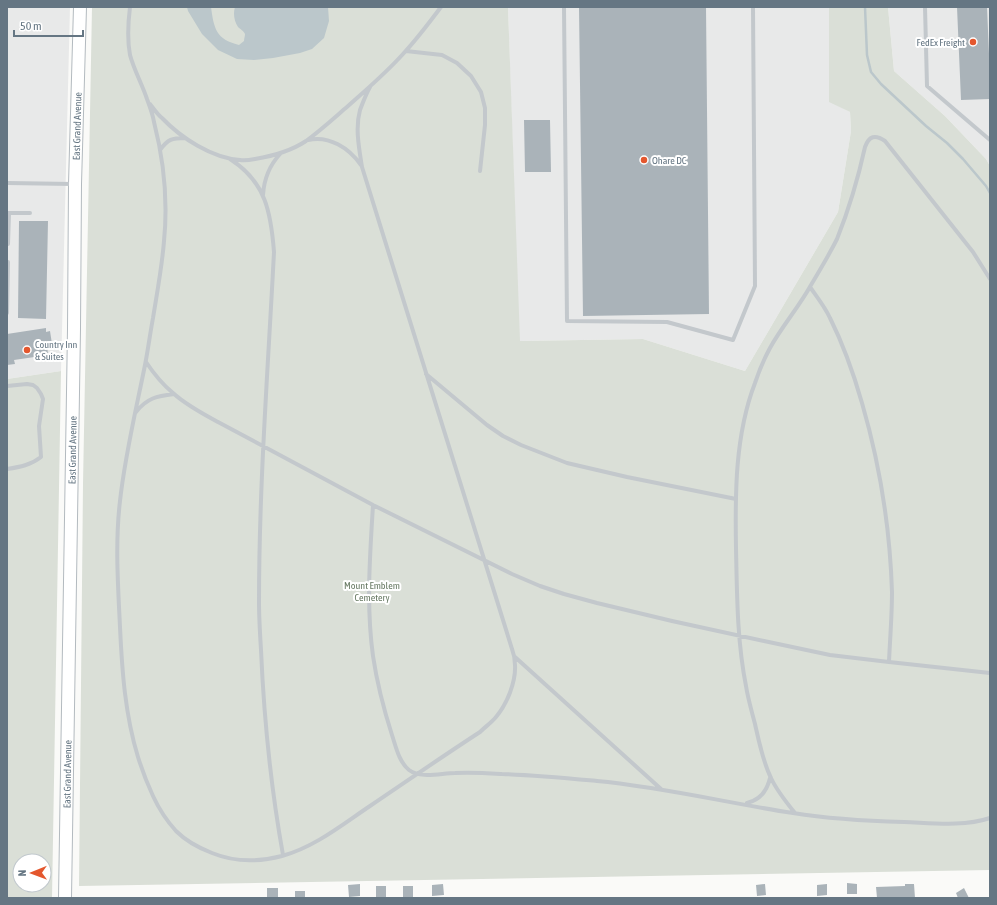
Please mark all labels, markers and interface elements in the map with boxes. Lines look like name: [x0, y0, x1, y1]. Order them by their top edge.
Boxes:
scale bar: [14, 12, 83, 38]
text: 50 m: [20, 19, 42, 33]
place label: FedEx Freight: [917, 37, 965, 48]
marker: FedEx Freight: [968, 37, 978, 47]
street label: East Grand Avenue: [71, 91, 84, 160]
marker: Ohare DC: [639, 155, 649, 165]
place label: Ohare DC: [652, 155, 687, 166]
place label: Country Inn & Suites: [35, 339, 78, 362]
marker: Country Inn & Suites: [22, 345, 32, 355]
street label: East Grand Avenue: [67, 415, 79, 484]
park label: Mount Emblem Cemetery: [344, 580, 400, 603]
street label: East Grand Avenue: [61, 739, 74, 808]
north arrow: [12, 853, 52, 893]
text: N: [16, 870, 28, 877]

